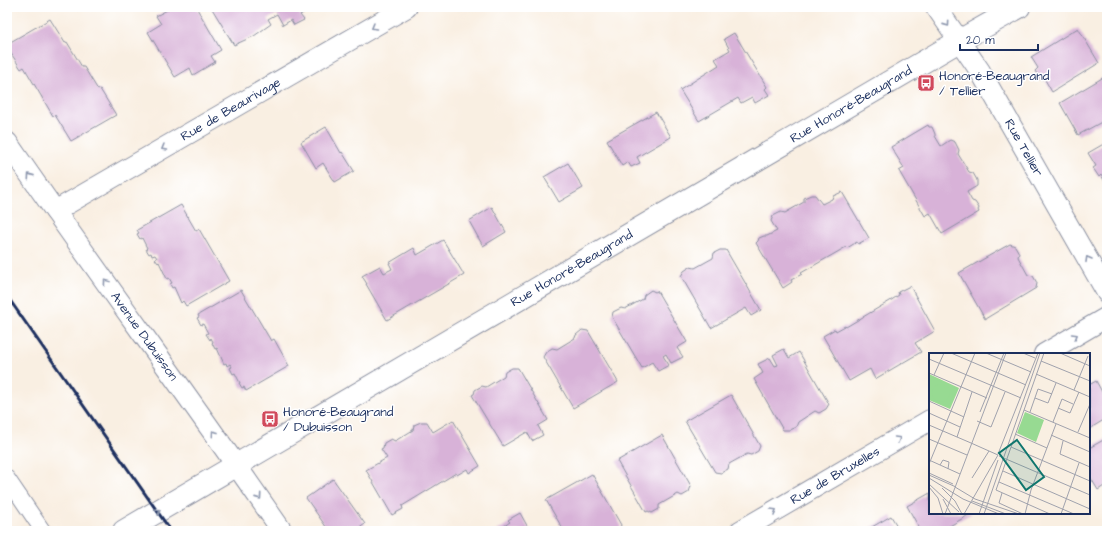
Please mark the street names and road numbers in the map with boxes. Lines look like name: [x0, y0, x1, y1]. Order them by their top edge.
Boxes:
street label: Rue Honoré-Beaugrand: [787, 61, 916, 147]
street label: Rue de Beaurivage: [177, 73, 284, 145]
street label: Rue Tellier: [1000, 116, 1047, 180]
street label: Rue Honoré-Beaugrand: [507, 225, 636, 311]
street label: Avenue Dubuisson: [106, 288, 183, 385]
street label: Rue de Bruxelles: [787, 442, 884, 509]

